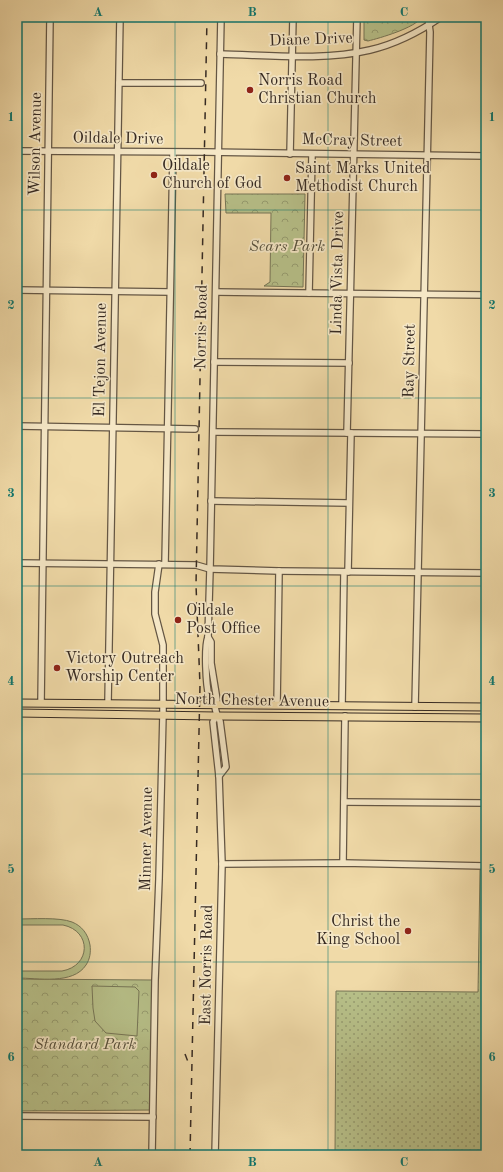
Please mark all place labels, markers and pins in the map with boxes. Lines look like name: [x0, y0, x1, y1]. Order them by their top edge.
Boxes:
place label: Norris Road Christian Church: [258, 73, 377, 107]
marker: Norris Road Christian Church: [245, 85, 255, 95]
place label: Oildale Church of God: [162, 158, 262, 192]
place label: Saint Marks United Methodist Church: [295, 161, 430, 195]
marker: Oildale Church of God: [149, 170, 159, 180]
marker: Saint Marks United Methodist Church: [282, 173, 292, 183]
place label: Oildale Post Office: [186, 603, 260, 637]
marker: Oildale Post Office: [173, 615, 183, 625]
place label: Victory Outreach Worship Center: [65, 651, 184, 685]
marker: Victory Outreach Worship Center: [52, 663, 62, 673]
place label: Christ the King School: [316, 914, 400, 948]
marker: Christ the King School: [403, 926, 413, 936]

